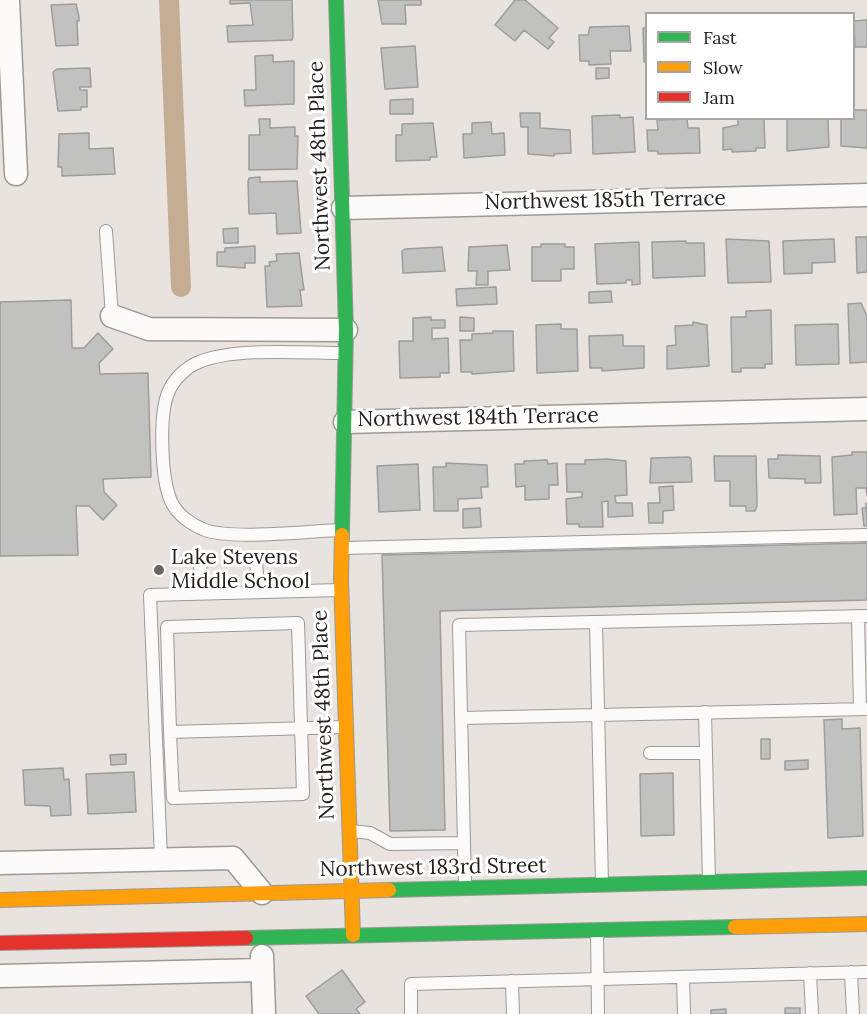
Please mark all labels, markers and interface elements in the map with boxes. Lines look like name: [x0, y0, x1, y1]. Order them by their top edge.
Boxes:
legend: [645, 12, 855, 120]
text: Fast: [703, 26, 737, 49]
text: Slow: [703, 56, 743, 79]
street label: Northwest 48th Place: [304, 60, 336, 272]
text: Jam: [703, 86, 735, 109]
street label: Northwest 185th Terrace: [484, 186, 726, 216]
street label: Northwest 184th Terrace: [357, 403, 599, 433]
place label: Lake Stevens Middle School: [171, 545, 310, 595]
marker: Lake Stevens Middle School: [152, 563, 166, 577]
street label: Northwest 48th Place: [308, 609, 340, 821]
street label: Northwest 183rd Street: [319, 853, 547, 883]

